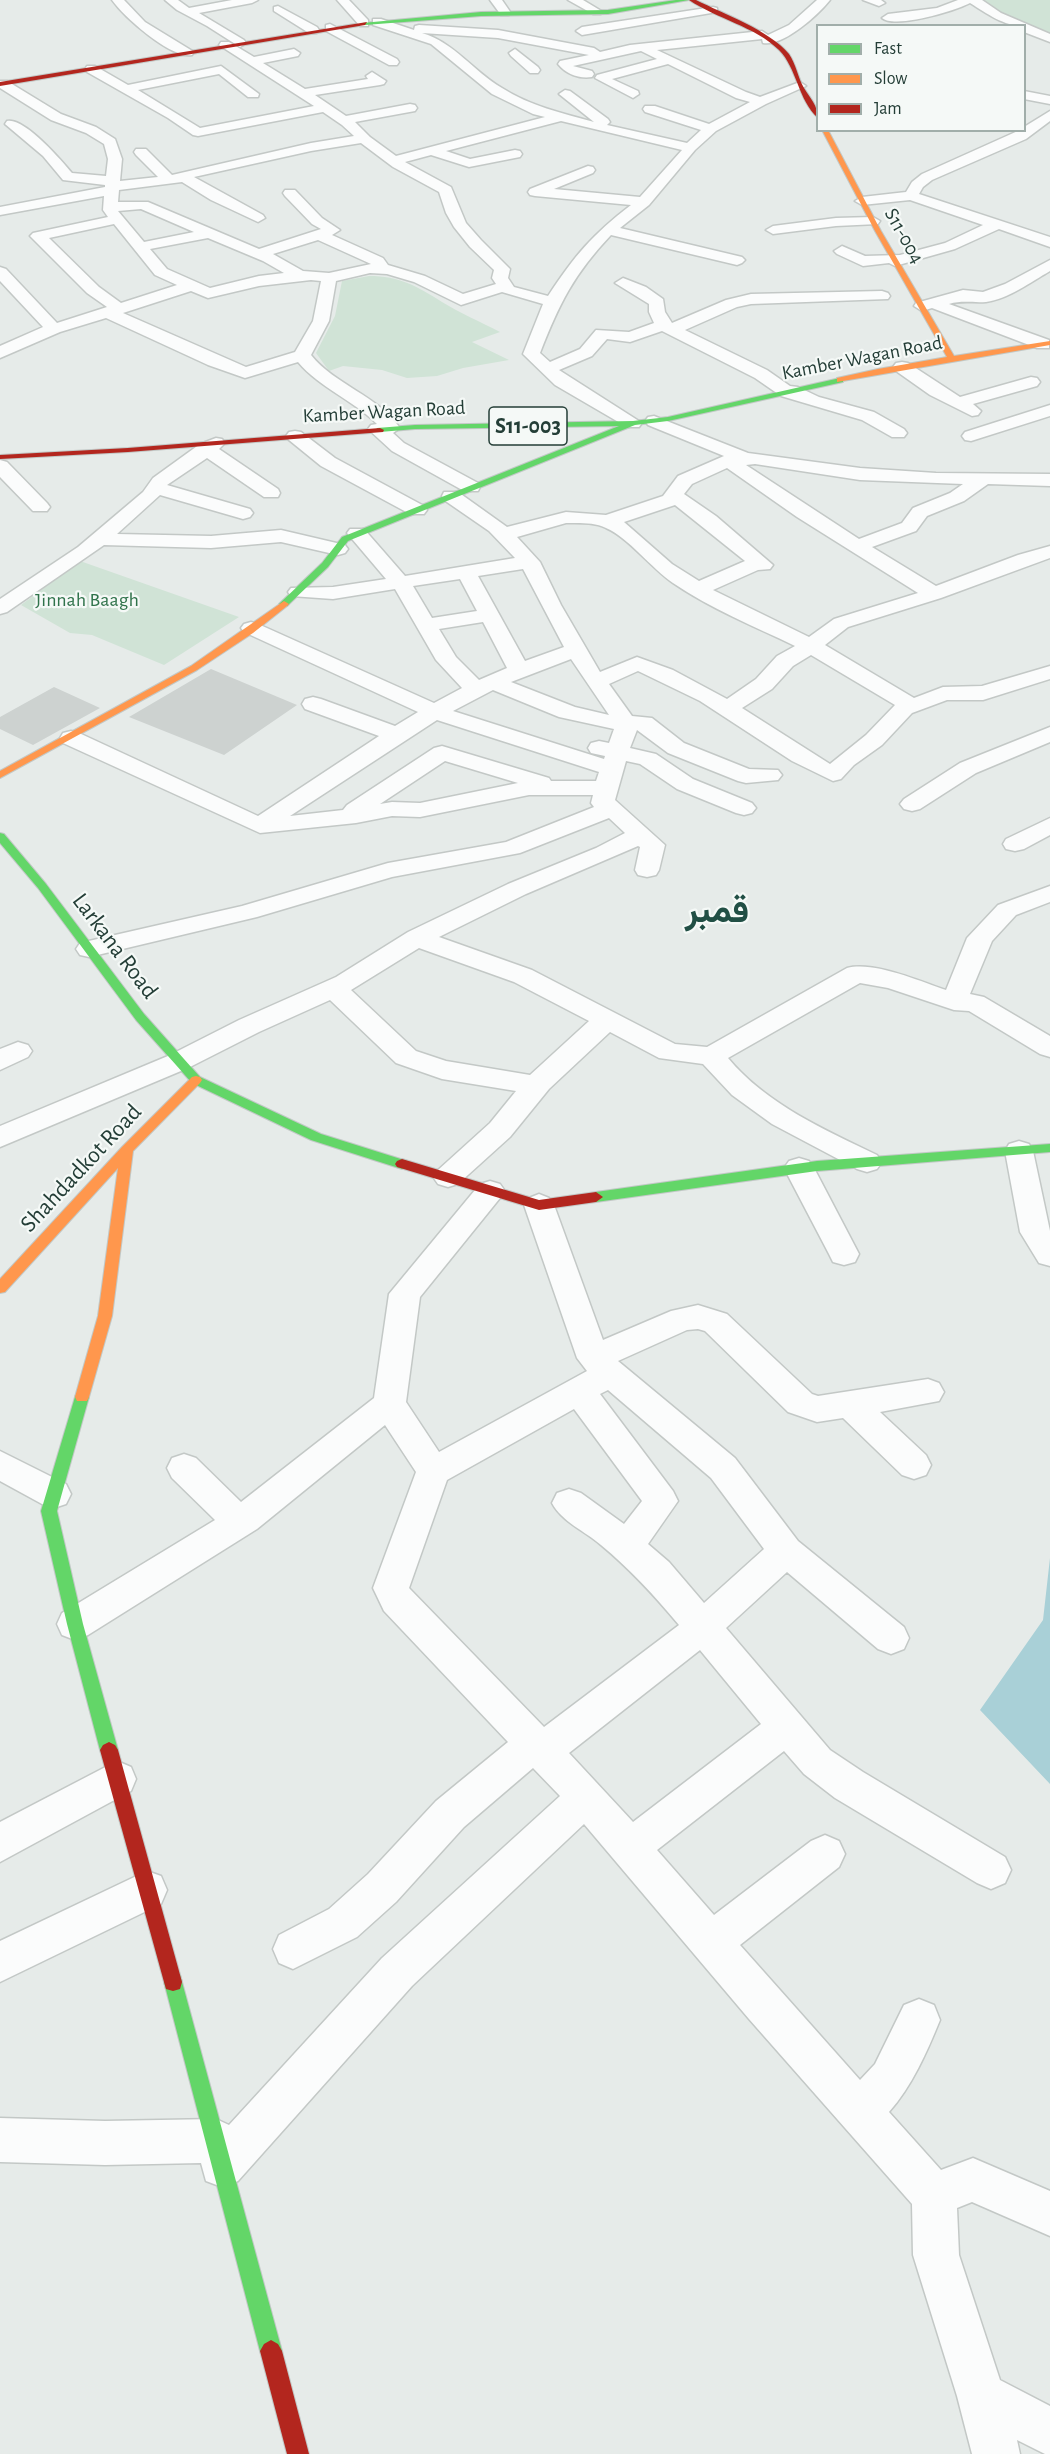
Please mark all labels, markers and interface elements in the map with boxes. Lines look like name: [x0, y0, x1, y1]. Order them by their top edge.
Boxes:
legend: [816, 24, 1026, 132]
text: Fast: [874, 40, 902, 58]
text: Slow: [874, 70, 907, 88]
text: Jam: [874, 100, 902, 118]
street label: S11-004: [879, 204, 929, 268]
street label: Kamber Wagan Road: [780, 331, 944, 385]
street label: Kamber Wagan Road: [302, 396, 466, 428]
road number: S11-003: [489, 407, 567, 445]
park label: Jinnah Baagh: [35, 588, 139, 612]
street label: Larkana Road: [66, 887, 164, 1005]
district label: قمبر: [685, 889, 749, 933]
street label: Shahdadkot Road: [14, 1098, 148, 1238]

